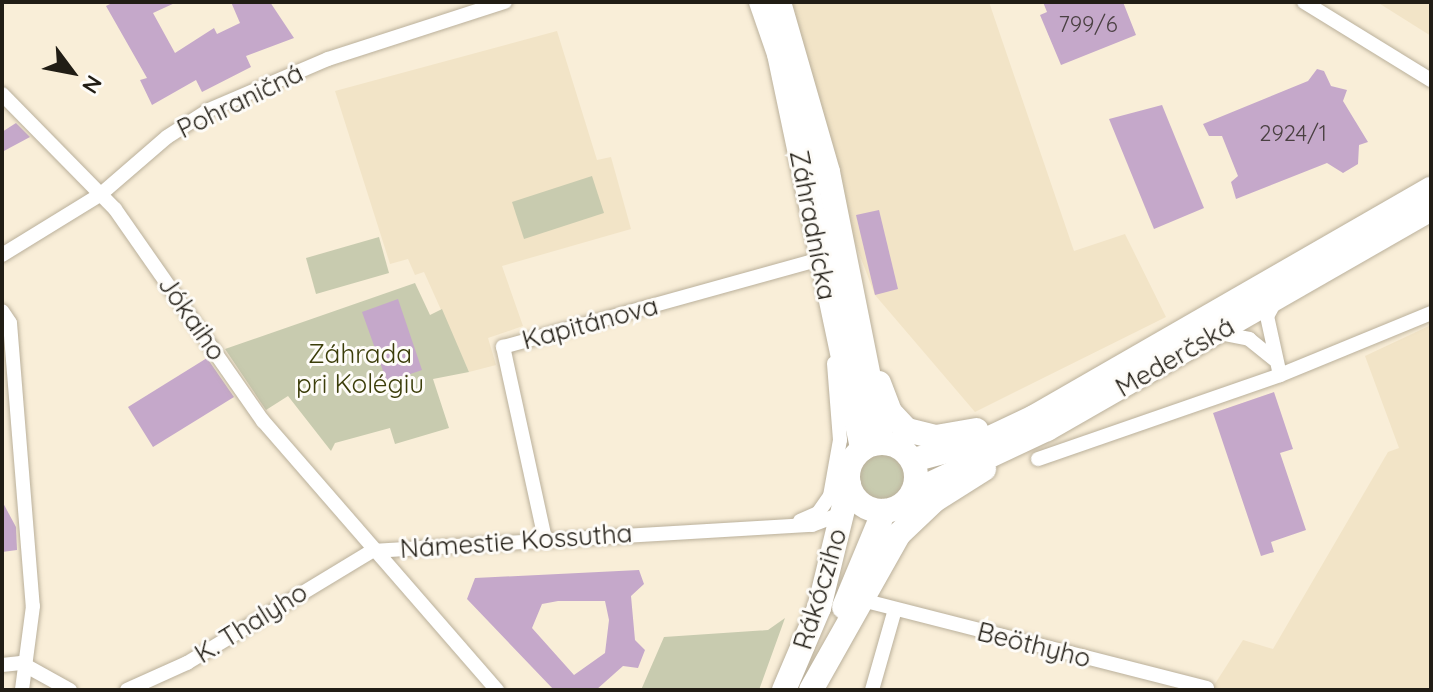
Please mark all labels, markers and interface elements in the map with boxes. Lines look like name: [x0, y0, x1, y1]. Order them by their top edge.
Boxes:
house number: 799/6: [1058, 12, 1118, 38]
north arrow: [32, 32, 112, 112]
street label: Pohraničná: [172, 57, 308, 145]
text: N: [76, 70, 109, 99]
house number: 2924/1: [1259, 121, 1327, 147]
street label: Záhradnícka: [783, 147, 843, 303]
street label: Jókaiho: [152, 270, 232, 366]
street label: Kapitánova: [519, 290, 661, 356]
street label: Mederčská: [1110, 311, 1240, 403]
park label: Záhrada pri Kolégiu: [296, 338, 424, 400]
street label: Námestie Kossutha: [399, 517, 633, 565]
street label: Rákócziho: [787, 525, 853, 653]
street label: K. Thalyho: [189, 576, 313, 670]
street label: Beöthyho: [974, 616, 1094, 674]

